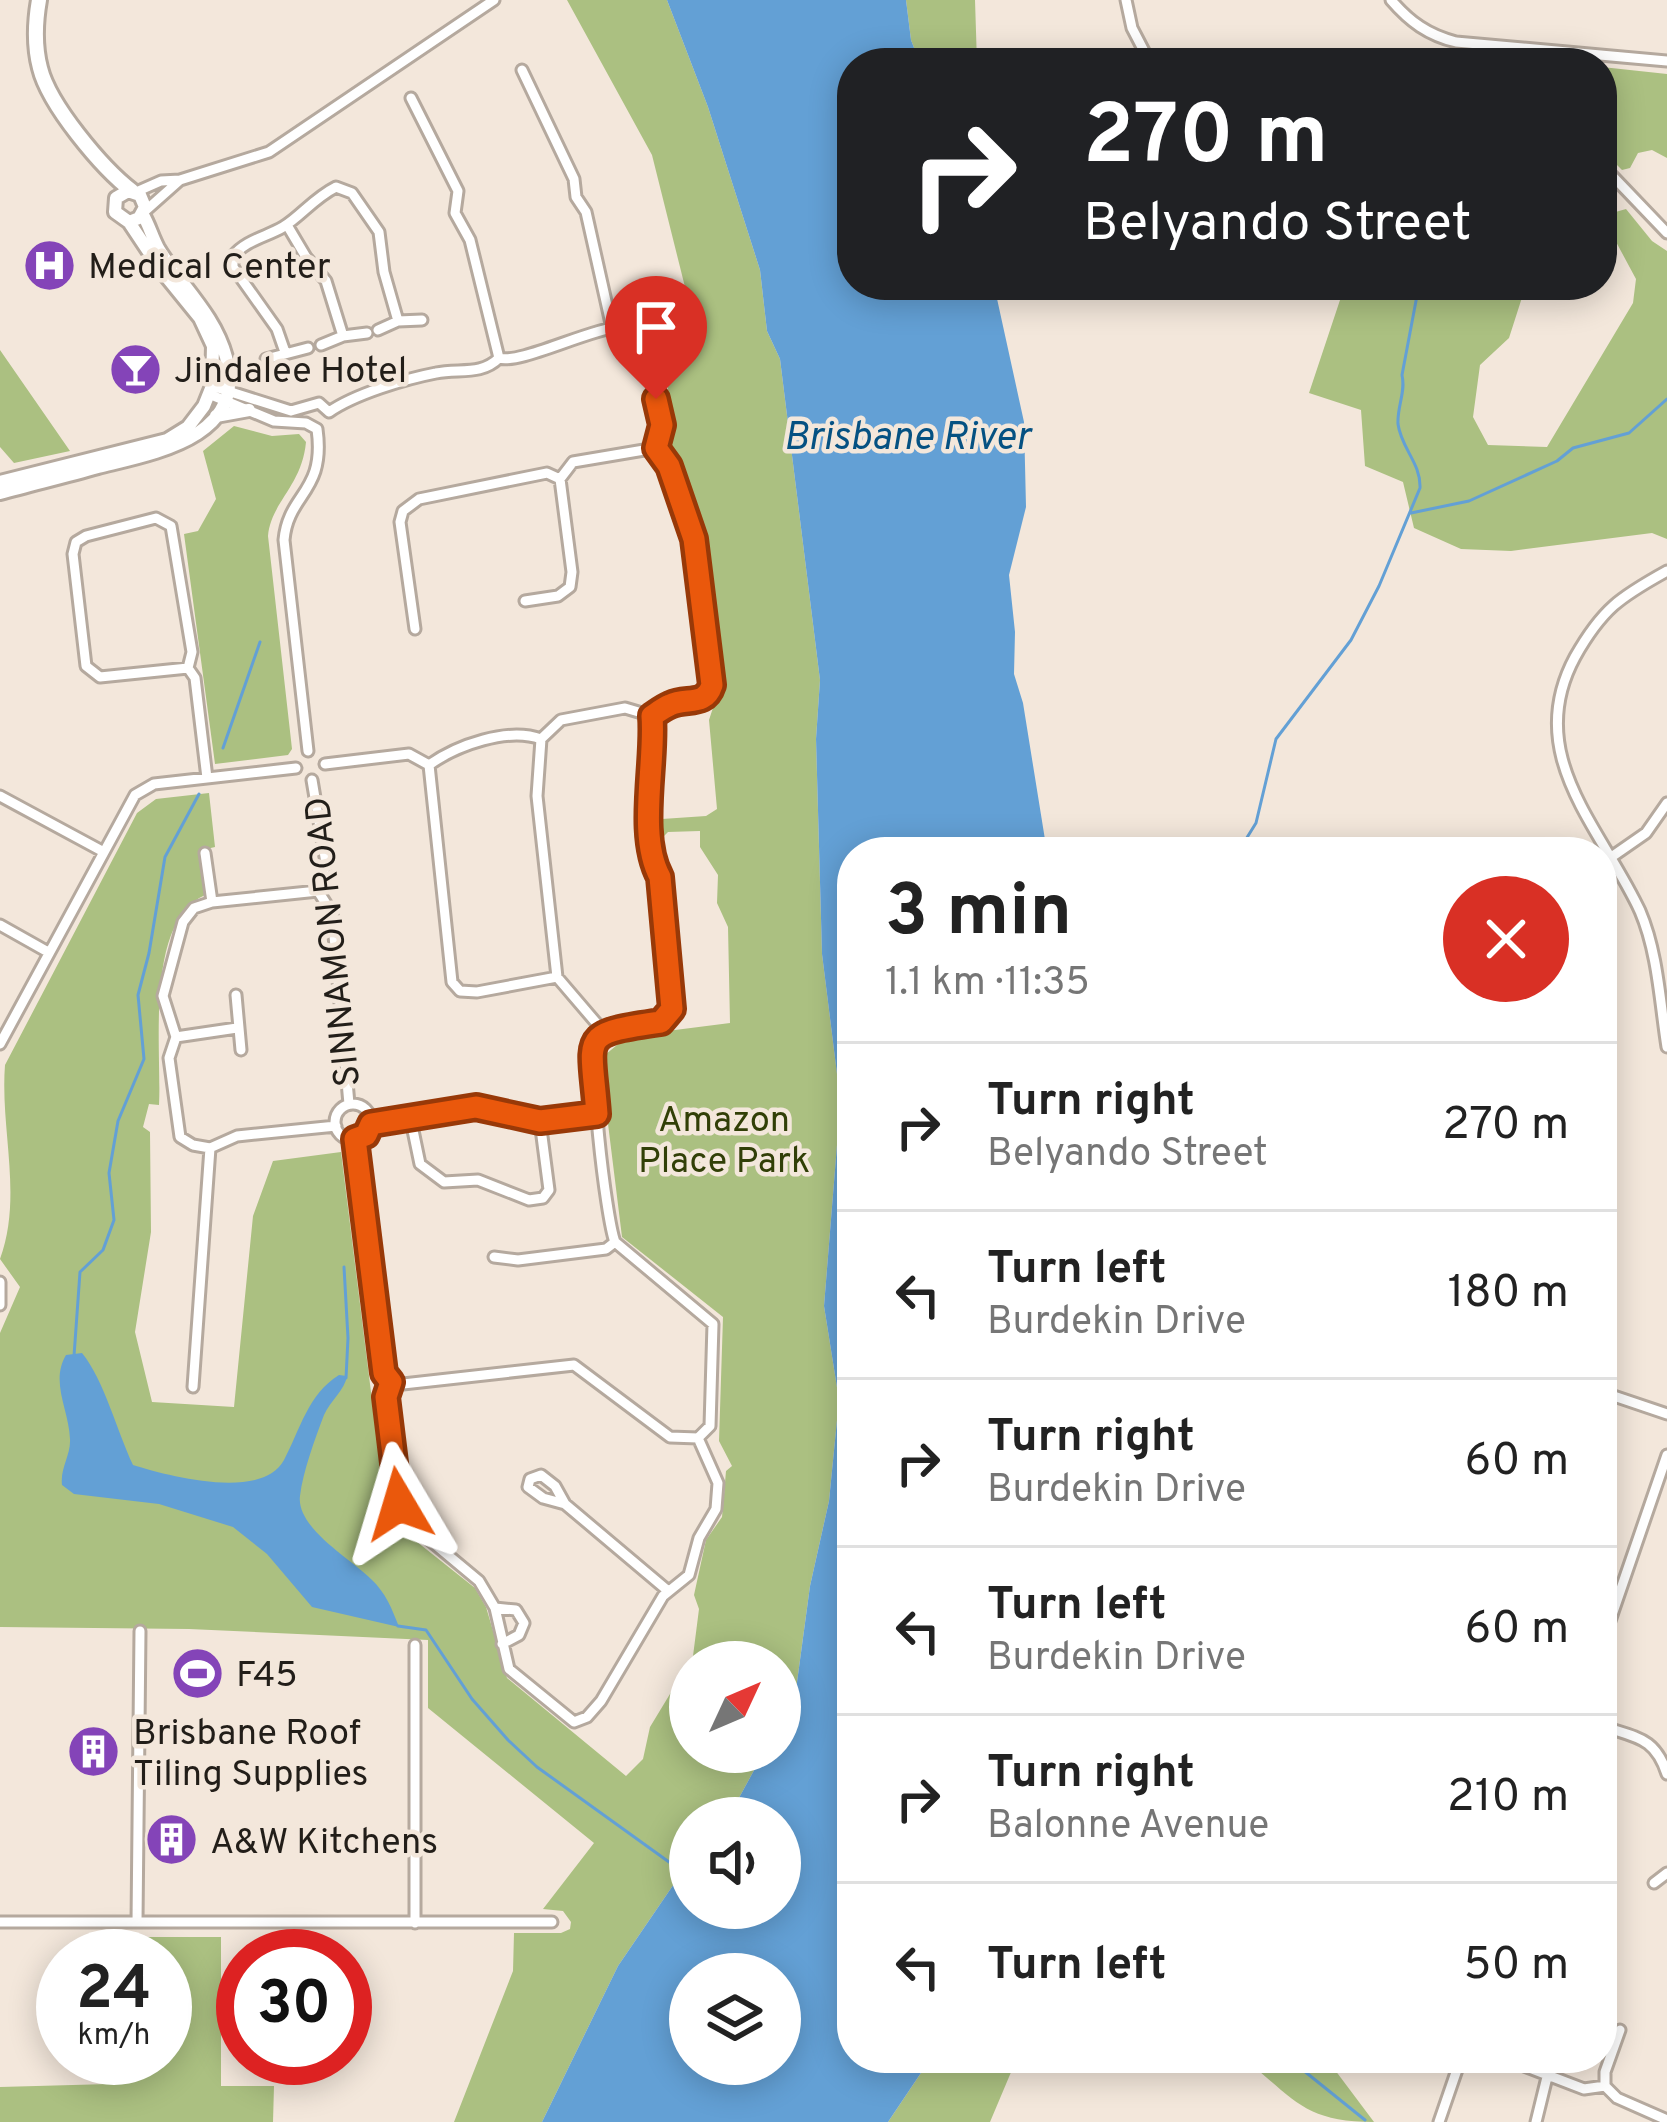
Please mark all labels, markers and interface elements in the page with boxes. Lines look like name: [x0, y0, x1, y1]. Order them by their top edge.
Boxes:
text: 270 m: [1083, 87, 1329, 193]
icon: right: [885, 96, 1041, 252]
text: Belyando Street: [1083, 191, 1472, 260]
hospital icon: Medical Center: [21, 237, 77, 293]
place label: Medical Center: [88, 246, 331, 292]
pin: [605, 276, 707, 399]
icon: arrive: [623, 294, 689, 360]
bar icon: Jindalee Hotel: [107, 341, 163, 397]
place label: Jindalee Hotel: [174, 350, 407, 396]
water label: Brisbane River: [784, 415, 1034, 464]
street label: SINNAMON ROAD: [297, 794, 373, 1089]
text: 3 min: [885, 869, 1072, 961]
button: close: [1443, 876, 1569, 1002]
text: 1.1 km · 11:35: [885, 960, 1090, 1009]
text: Turn right: [987, 1074, 1195, 1131]
icon: right: [885, 1094, 951, 1160]
text: 270 m: [1442, 1098, 1569, 1155]
park label: Amazon Place Park: [638, 1099, 810, 1186]
text: Belyando Street: [987, 1131, 1268, 1180]
text: Turn left: [987, 1242, 1166, 1299]
icon: left: [885, 1262, 951, 1328]
text: 180 m: [1448, 1266, 1569, 1323]
text: Burdekin Drive: [987, 1299, 1246, 1348]
text: Turn right: [987, 1410, 1195, 1467]
icon: right: [885, 1430, 951, 1496]
text: 60 m: [1465, 1434, 1569, 1491]
position arrow: [336, 1441, 462, 1567]
text: Burdekin Drive: [987, 1467, 1246, 1516]
text: Turn left: [987, 1578, 1166, 1635]
icon: left: [885, 1598, 951, 1664]
text: 60 m: [1465, 1602, 1569, 1659]
text: Burdekin Drive: [987, 1635, 1246, 1684]
north arrow: [669, 1641, 801, 1773]
map controls: [669, 1641, 801, 2085]
sports icon: F45: [169, 1645, 225, 1701]
place label: F45: [236, 1654, 298, 1700]
place label: Brisbane Roof Tiling Supplies: [133, 1712, 368, 1799]
building icon: Brisbane Roof Tiling Supplies: [66, 1724, 122, 1780]
text: Turn right: [987, 1746, 1195, 1803]
icon: right: [885, 1766, 951, 1832]
text: 210 m: [1447, 1770, 1569, 1827]
button: sound: [669, 1797, 801, 1929]
text: Balonne Avenue: [987, 1803, 1269, 1852]
building icon: A&W Kitchens: [143, 1812, 199, 1868]
place label: A&W Kitchens: [210, 1821, 438, 1867]
speed limit sign: 30: [216, 1929, 372, 2085]
icon: left: [885, 1934, 951, 2000]
text: Turn left: [987, 1938, 1166, 1995]
text: 50 m: [1464, 1938, 1569, 1995]
button: layers: [669, 1953, 801, 2085]
text: 24: [76, 1954, 152, 2030]
text: km/h: [78, 2018, 150, 2055]

